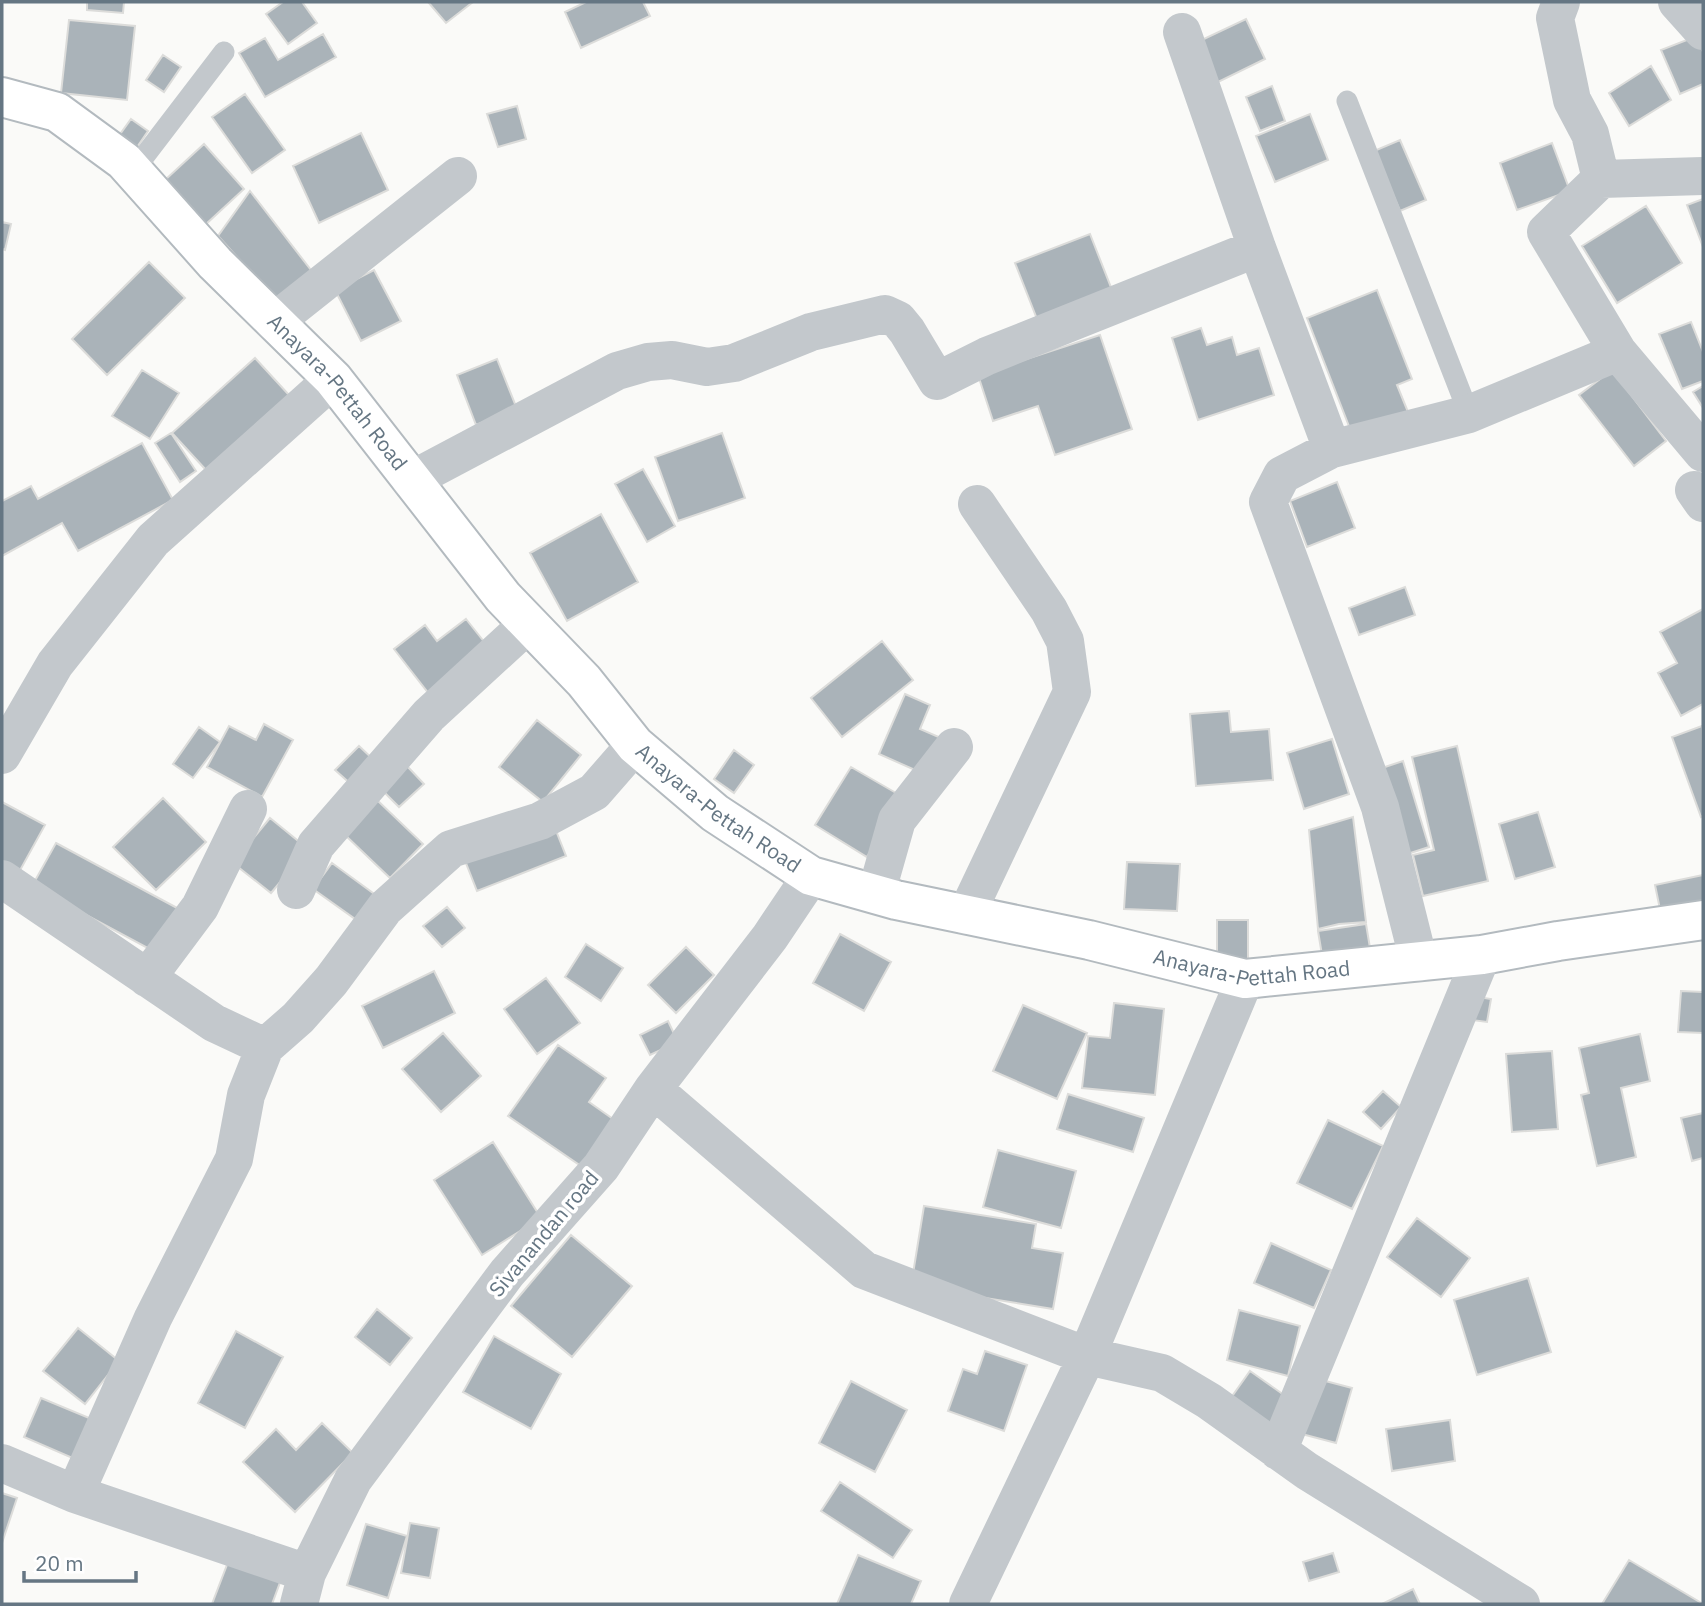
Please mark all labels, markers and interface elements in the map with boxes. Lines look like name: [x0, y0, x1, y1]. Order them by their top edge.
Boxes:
street label: Anayara-Pettah Road: [262, 307, 414, 476]
street label: Anayara-Pettah Road: [630, 737, 807, 879]
street label: Anayara-Pettah Road: [1151, 942, 1352, 992]
street label: Sivanandan road: [482, 1164, 604, 1302]
scale bar: [24, 1540, 136, 1584]
text: 20 m: [35, 1549, 84, 1577]

